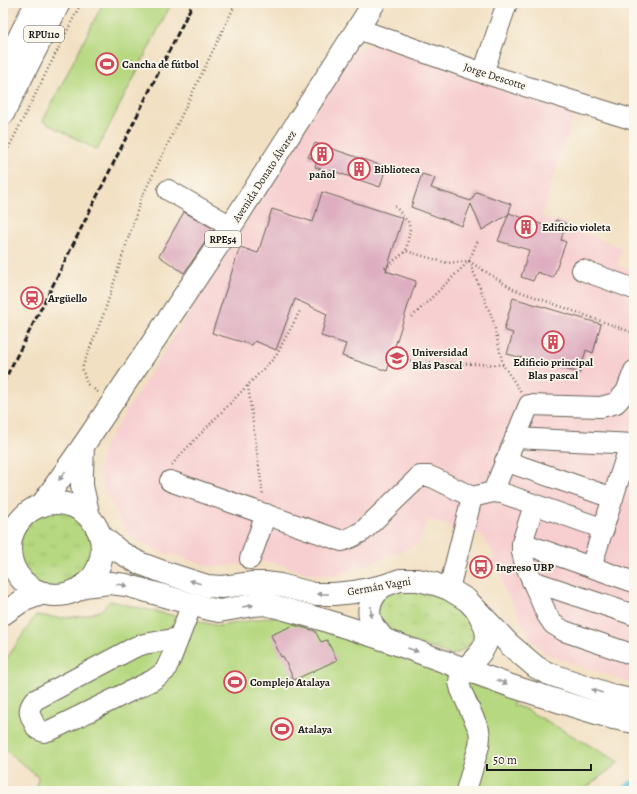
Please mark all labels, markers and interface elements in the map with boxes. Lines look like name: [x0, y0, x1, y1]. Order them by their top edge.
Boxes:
road number: RPU110: [24, 26, 64, 42]
sports icon: Cancha de fútbol: [94, 51, 120, 77]
place label: Cancha de fútbol: [122, 57, 199, 72]
street label: Jorge Descotte: [462, 59, 528, 94]
street label: Avenida Donato Álvarez: [229, 127, 300, 226]
building icon: pañol: [309, 141, 335, 167]
building icon: Biblioteca: [346, 156, 372, 182]
place label: Biblioteca: [374, 162, 421, 177]
place label: pañol: [309, 167, 335, 182]
building icon: Edificio violeta: [513, 214, 539, 240]
place label: Edificio violeta: [542, 220, 611, 235]
road number: RPE54: [205, 231, 241, 247]
station icon: Argüello: [19, 285, 45, 311]
place label: Argüello: [47, 291, 88, 306]
building icon: Edificio principal Blas pascal: [540, 329, 566, 355]
school or university icon: Universidad Blas Pascal: [384, 345, 410, 371]
place label: Universidad Blas Pascal: [412, 345, 468, 373]
place label: Edificio principal Blas pascal: [513, 355, 593, 383]
one-way arrow: [58, 471, 66, 481]
bus stop icon: Ingreso UBP: [468, 554, 494, 580]
place label: Ingreso UBP: [496, 560, 554, 575]
street label: Germán Vagni: [346, 574, 412, 599]
one-way arrow: [189, 579, 201, 585]
one-way arrow: [116, 582, 128, 588]
one-way arrow: [316, 591, 329, 597]
one-way arrow: [242, 603, 254, 609]
one-way arrow: [367, 606, 374, 618]
one-way arrow: [407, 647, 419, 653]
sports icon: Complejo Atalaya: [222, 669, 248, 695]
place label: Complejo Atalaya: [250, 675, 331, 690]
one-way arrow: [496, 680, 508, 686]
one-way arrow: [590, 687, 602, 693]
sports icon: Atalaya: [269, 716, 295, 742]
place label: Atalaya: [297, 722, 333, 737]
scale bar: [487, 746, 591, 772]
text: 50 m: [493, 752, 517, 768]

